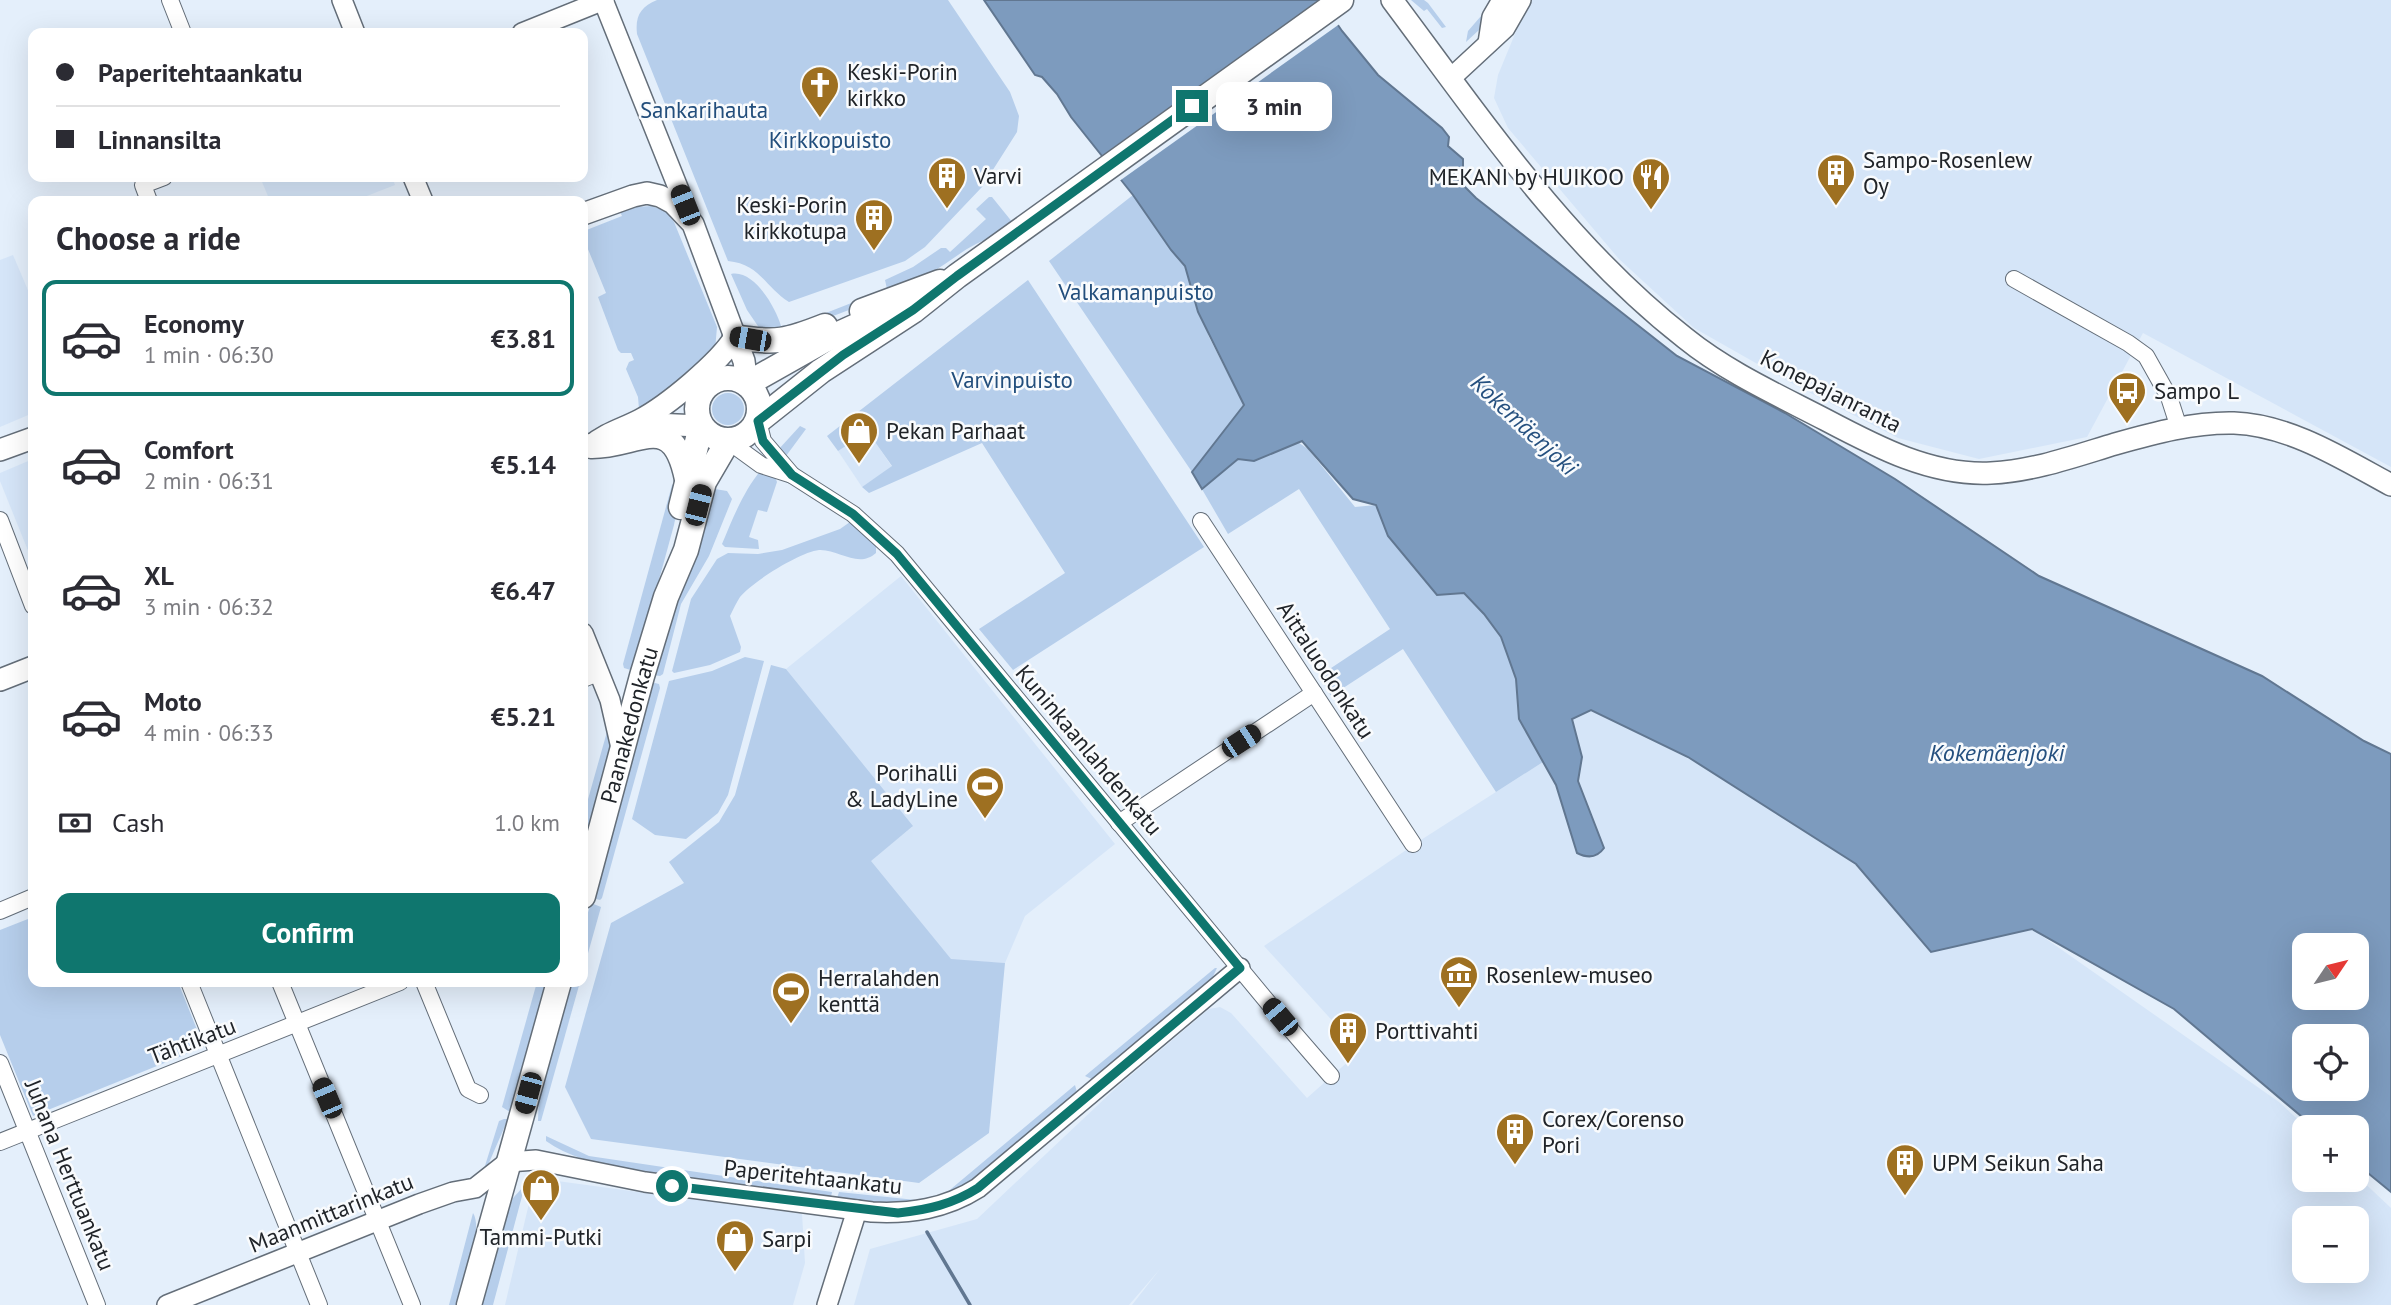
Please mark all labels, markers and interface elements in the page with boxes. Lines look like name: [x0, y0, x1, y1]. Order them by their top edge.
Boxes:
text: Paperitehtaankatu: [98, 56, 302, 89]
place label: Keski-Porin kirkko: [847, 57, 958, 112]
church icon: Keski-Porin kirkko: [799, 64, 841, 119]
callout: 3 min: [1216, 82, 1332, 130]
route end: [1176, 90, 1208, 122]
text: 3 min: [1246, 92, 1302, 121]
park label: Sankarihauta: [640, 95, 768, 124]
text: Linnansilta: [98, 123, 221, 156]
park label: Kirkkopuisto: [769, 125, 891, 154]
place label: Sampo-Rosenlew Oy: [1863, 145, 2032, 200]
building icon: Sampo-Rosenlew Oy: [1815, 152, 1857, 207]
building icon: Varvi: [926, 155, 968, 210]
restaurant icon: MEKANI by HUIKOO: [1630, 156, 1672, 211]
place label: Varvi: [973, 161, 1022, 190]
place label: MEKANI by HUIKOO: [1429, 162, 1624, 191]
car: [668, 182, 703, 228]
place label: Keski-Porin kirkkotupa: [736, 190, 847, 245]
building icon: Keski-Porin kirkkotupa: [853, 197, 895, 252]
text: Choose a ride: [56, 217, 241, 259]
park label: Valkamanpuisto: [1057, 277, 1214, 306]
icon: car: [60, 307, 123, 370]
text: Economy: [144, 307, 244, 340]
text: €3.81: [491, 322, 556, 355]
car: [728, 325, 773, 353]
text: 1 min · 06:30: [144, 340, 274, 369]
street label: Konepajanranta: [1756, 343, 1907, 439]
park label: Varvinpuisto: [950, 365, 1073, 394]
water label: Kokemäenjoki: [1464, 367, 1585, 483]
bus stop icon: Sampo L: [2106, 370, 2148, 425]
place label: Sampo L: [2154, 376, 2239, 405]
shop icon: Pekan Parhaat: [838, 410, 880, 465]
place label: Pekan Parhaat: [886, 416, 1026, 445]
icon: car: [60, 433, 123, 496]
text: Comfort: [144, 433, 234, 466]
text: €5.14: [491, 448, 556, 481]
text: 2 min · 06:31: [144, 466, 274, 495]
car: [683, 482, 714, 528]
icon: car: [60, 559, 123, 622]
text: XL: [144, 559, 174, 592]
text: €6.47: [491, 574, 556, 607]
text: 3 min · 06:32: [144, 592, 274, 621]
street label: Aittaluodonkatu: [1271, 596, 1382, 744]
street label: Paanakedonkatu: [593, 643, 664, 807]
street label: Kuninkaanlahdenkatu: [1010, 659, 1169, 841]
icon: car: [60, 685, 123, 748]
text: Moto: [144, 685, 202, 718]
text: €5.21: [491, 700, 556, 733]
text: 4 min · 06:33: [144, 718, 274, 747]
car: [1218, 721, 1265, 761]
water label: Kokemäenjoki: [1930, 737, 2065, 768]
place label: Porihalli & LadyLine: [845, 758, 958, 813]
sports icon: Porihalli & LadyLine: [964, 765, 1006, 820]
icon: cash: [56, 804, 94, 842]
text: Cash: [112, 806, 164, 839]
text: 1.0 km: [494, 808, 560, 837]
button: Confirm: [56, 893, 560, 973]
north arrow: [2292, 933, 2370, 1010]
map controls: [2292, 933, 2369, 1283]
museum icon: Rosenlew-museo: [1438, 954, 1480, 1009]
place label: Rosenlew-museo: [1486, 960, 1653, 989]
place label: Herralahden kenttä: [818, 963, 940, 1018]
sports icon: Herralahden kenttä: [770, 970, 812, 1025]
car: [1259, 994, 1302, 1040]
building icon: Porttivahti: [1327, 1010, 1369, 1065]
street label: Tähtikatu: [144, 1011, 240, 1070]
place label: Porttivahti: [1375, 1016, 1479, 1045]
button: locate: [2292, 1024, 2369, 1101]
car: [513, 1070, 544, 1116]
street label: Juhana Herttuankatu: [19, 1074, 122, 1275]
car: [310, 1075, 345, 1121]
place label: Corex/Corenso Pori: [1542, 1104, 1684, 1159]
building icon: Corex/Corenso Pori: [1494, 1111, 1536, 1166]
button: +: [2292, 1115, 2369, 1192]
building icon: UPM Seikun Saha: [1884, 1142, 1926, 1197]
place label: UPM Seikun Saha: [1932, 1148, 2104, 1177]
street label: Paperitehtaankatu: [722, 1153, 904, 1200]
street label: Maanmittarinkatu: [244, 1166, 417, 1259]
shop icon: Tammi-Putki: [520, 1167, 562, 1222]
route start: [656, 1170, 688, 1202]
button: −: [2292, 1206, 2369, 1283]
shop icon: Sarpi: [714, 1218, 756, 1273]
place label: Tammi-Putki: [480, 1222, 602, 1251]
place label: Sarpi: [762, 1224, 812, 1253]

